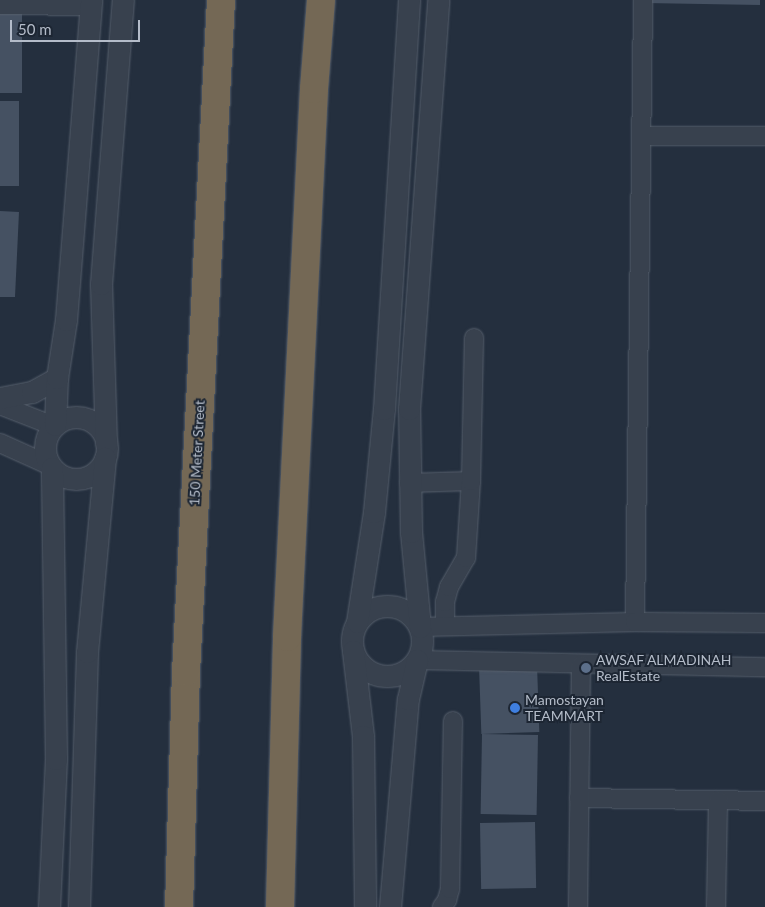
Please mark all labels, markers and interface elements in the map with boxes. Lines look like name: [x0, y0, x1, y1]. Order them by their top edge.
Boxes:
scale bar: [12, 10, 142, 42]
text: 50 m: [18, 20, 52, 38]
street label: 150 Meter Street: [186, 400, 208, 506]
place label: AWSAF ALMADINAH RealEstate: [596, 652, 732, 684]
marker: AWSAF ALMADINAH RealEstate: [580, 662, 592, 674]
place label: Mamostayan TEAMMART: [525, 692, 604, 724]
marker: Mamostayan TEAMMART: [509, 702, 521, 714]

